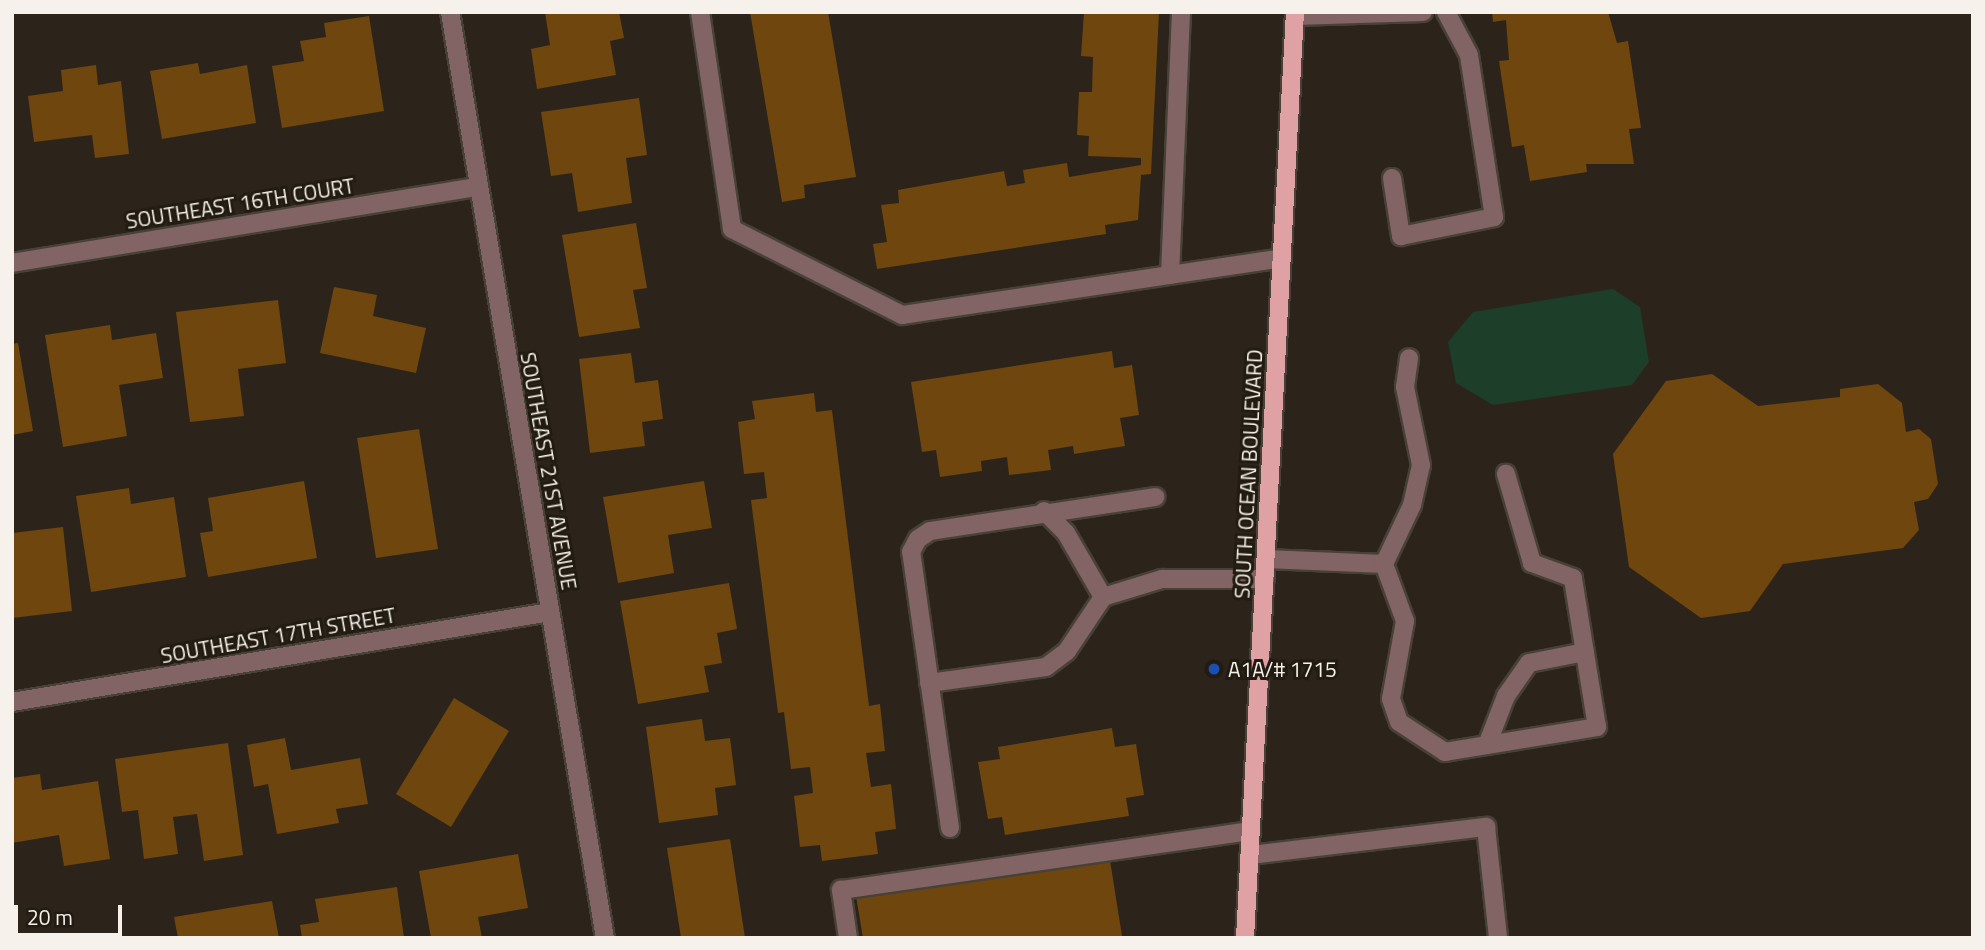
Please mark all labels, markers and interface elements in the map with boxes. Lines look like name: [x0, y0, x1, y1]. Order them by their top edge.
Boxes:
street label: SOUTHEAST 16TH COURT: [124, 173, 356, 233]
street label: SOUTH OCEAN BOULEVARD: [1229, 349, 1267, 599]
street label: SOUTHEAST 21ST AVENUE: [516, 350, 582, 592]
street label: SOUTHEAST 17TH STREET: [159, 602, 397, 668]
place label: A1A/# 1715: [1228, 656, 1337, 682]
marker: A1A/# 1715: [1206, 661, 1222, 677]
scale bar: [18, 890, 126, 934]
text: 20 m: [27, 901, 73, 933]

